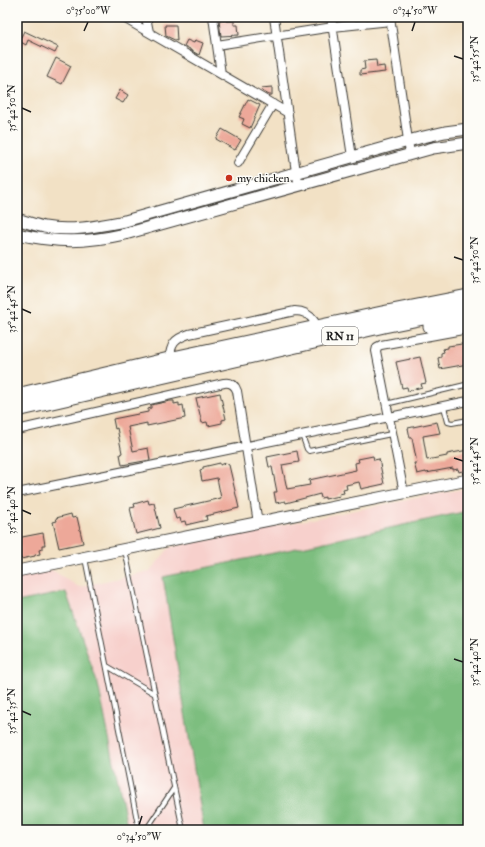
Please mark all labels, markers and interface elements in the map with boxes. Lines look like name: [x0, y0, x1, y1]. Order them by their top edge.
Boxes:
text: 0°35'00"W: [66, 5, 111, 17]
text: 0°34'50"W: [393, 5, 438, 17]
text: 35°42'55"N: [469, 36, 481, 82]
text: 35°42'50"N: [6, 84, 18, 132]
place label: my chicken: [237, 171, 290, 186]
marker: my chicken: [224, 173, 234, 183]
text: 35°42'50"N: [469, 236, 481, 284]
text: 35°42'45"N: [6, 285, 18, 333]
road number: RN 11: [322, 327, 358, 345]
text: 35°42'45"N: [469, 437, 481, 485]
text: 35°42'40"N: [6, 486, 18, 534]
text: 35°42'40"N: [469, 638, 481, 686]
text: 35°42'35"N: [6, 688, 18, 734]
text: 0°34'50"W: [117, 831, 162, 843]

